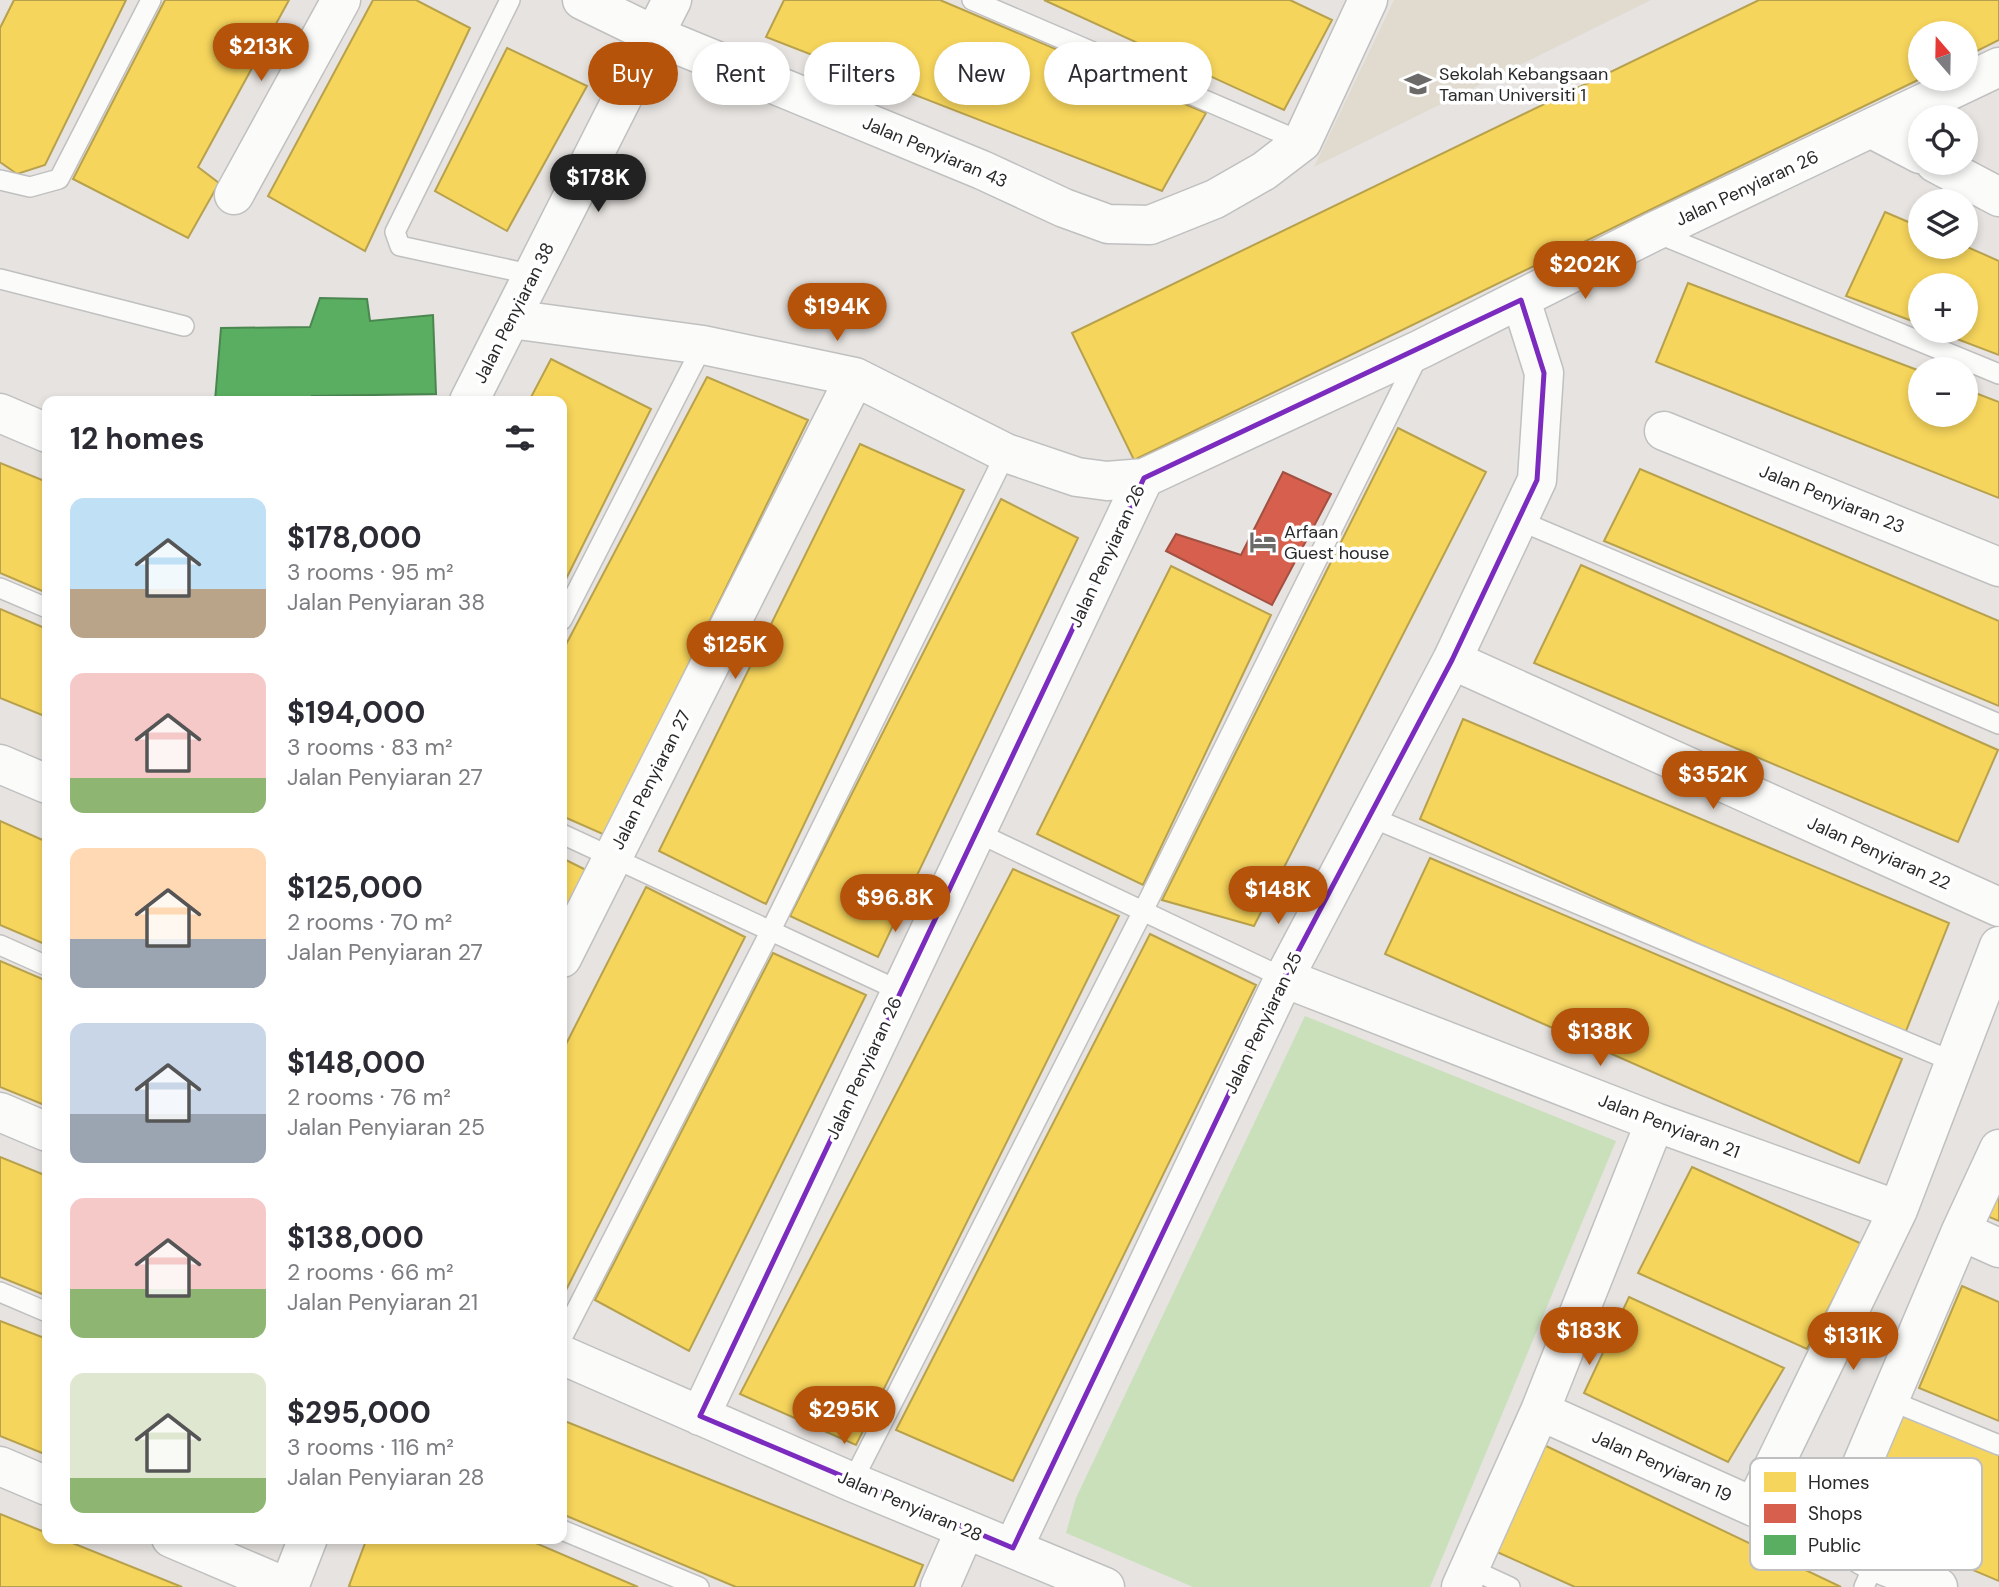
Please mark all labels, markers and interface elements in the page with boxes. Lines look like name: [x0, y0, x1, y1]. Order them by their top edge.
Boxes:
north arrow: [1908, 21, 1978, 91]
map controls: [1908, 21, 1978, 427]
pin: $213K: [212, 24, 310, 83]
text: $213K: [229, 31, 293, 61]
chip: Buy: [588, 42, 678, 105]
chip: Rent: [692, 42, 790, 105]
chip: Filters: [804, 42, 920, 105]
chip: New: [934, 42, 1030, 105]
chip: Apartment: [1044, 42, 1212, 105]
place label: Sekolah Kebangsaan Taman Universiti 1: [1439, 62, 1608, 107]
school or university icon: Sekolah Kebangsaan Taman Universiti 1: [1403, 69, 1433, 99]
button: locate: [1908, 105, 1978, 175]
street label: Jalan Penyiaran 43: [859, 111, 1011, 193]
street label: Jalan Penyiaran 26: [1672, 144, 1822, 232]
pin: $178K: [549, 154, 647, 214]
text: $178K: [566, 162, 630, 192]
button: layers: [1908, 189, 1978, 259]
street label: Jalan Penyiaran 38: [468, 238, 560, 388]
pin: $202K: [1536, 242, 1634, 301]
text: $202K: [1549, 249, 1621, 279]
button: +: [1908, 273, 1978, 343]
pin: $194K: [788, 284, 886, 343]
text: $194K: [804, 291, 870, 321]
button: −: [1908, 357, 1978, 427]
text: 12 homes: [70, 419, 204, 458]
icon: filters: [501, 419, 539, 457]
street label: Jalan Penyiaran 23: [1756, 459, 1908, 539]
street label: Jalan Penyiaran 26: [1063, 481, 1151, 631]
text: $178,000: [287, 518, 422, 557]
place label: Arfaan Guest house: [1284, 520, 1389, 565]
icon: home: [126, 526, 210, 610]
hotel icon: Arfaan Guest house: [1248, 527, 1278, 557]
text: 3 rooms · 95 m²: [287, 557, 454, 587]
text: Jalan Penyiaran 38: [287, 587, 485, 617]
pin: $125K: [686, 622, 784, 681]
text: $125K: [703, 629, 767, 659]
text: $194,000: [287, 693, 425, 732]
icon: home: [126, 701, 210, 785]
street label: Jalan Penyiaran 27: [606, 706, 696, 854]
text: 3 rooms · 83 m²: [287, 732, 453, 762]
pin: $352K: [1664, 752, 1762, 811]
text: $352K: [1678, 759, 1748, 789]
text: Jalan Penyiaran 27: [287, 762, 483, 792]
street label: Jalan Penyiaran 22: [1804, 811, 1954, 895]
pin: $148K: [1229, 866, 1327, 926]
text: $125,000: [287, 868, 423, 907]
pin: $96.8K: [838, 874, 952, 934]
text: $148K: [1245, 874, 1311, 904]
icon: home: [126, 876, 210, 960]
text: $96.8K: [856, 882, 934, 912]
text: 2 rooms · 70 m²: [287, 907, 452, 937]
text: Jalan Penyiaran 27: [287, 937, 483, 967]
street label: Jalan Penyiaran 25: [1218, 948, 1308, 1098]
street label: Jalan Penyiaran 26: [820, 993, 908, 1143]
pin: $138K: [1551, 1009, 1649, 1068]
text: $138K: [1567, 1016, 1633, 1046]
text: $148,000: [287, 1043, 425, 1082]
icon: home: [126, 1051, 210, 1135]
text: 2 rooms · 76 m²: [287, 1082, 451, 1112]
street label: Jalan Penyiaran 21: [1595, 1088, 1743, 1164]
text: Jalan Penyiaran 25: [287, 1112, 485, 1142]
text: $138,000: [287, 1218, 424, 1257]
icon: home: [126, 1226, 210, 1310]
text: 2 rooms · 66 m²: [287, 1257, 454, 1287]
text: Jalan Penyiaran 21: [287, 1287, 478, 1317]
pin: $183K: [1540, 1308, 1638, 1367]
pin: $131K: [1804, 1312, 1902, 1372]
text: $183K: [1556, 1315, 1622, 1345]
text: $131K: [1823, 1320, 1883, 1350]
pin: $295K: [795, 1386, 893, 1446]
text: $295,000: [287, 1393, 431, 1432]
text: $295K: [809, 1394, 880, 1424]
icon: home: [126, 1401, 210, 1485]
street label: Jalan Penyiaran 19: [1588, 1424, 1736, 1508]
text: 3 rooms · 116 m²: [287, 1432, 454, 1462]
legend: [1750, 1458, 1982, 1570]
text: Jalan Penyiaran 28: [287, 1462, 485, 1492]
street label: Jalan Penyiaran 28: [834, 1465, 986, 1547]
text: Homes: [1808, 1470, 1869, 1495]
text: Shops: [1808, 1501, 1863, 1526]
text: Public: [1808, 1533, 1861, 1558]

